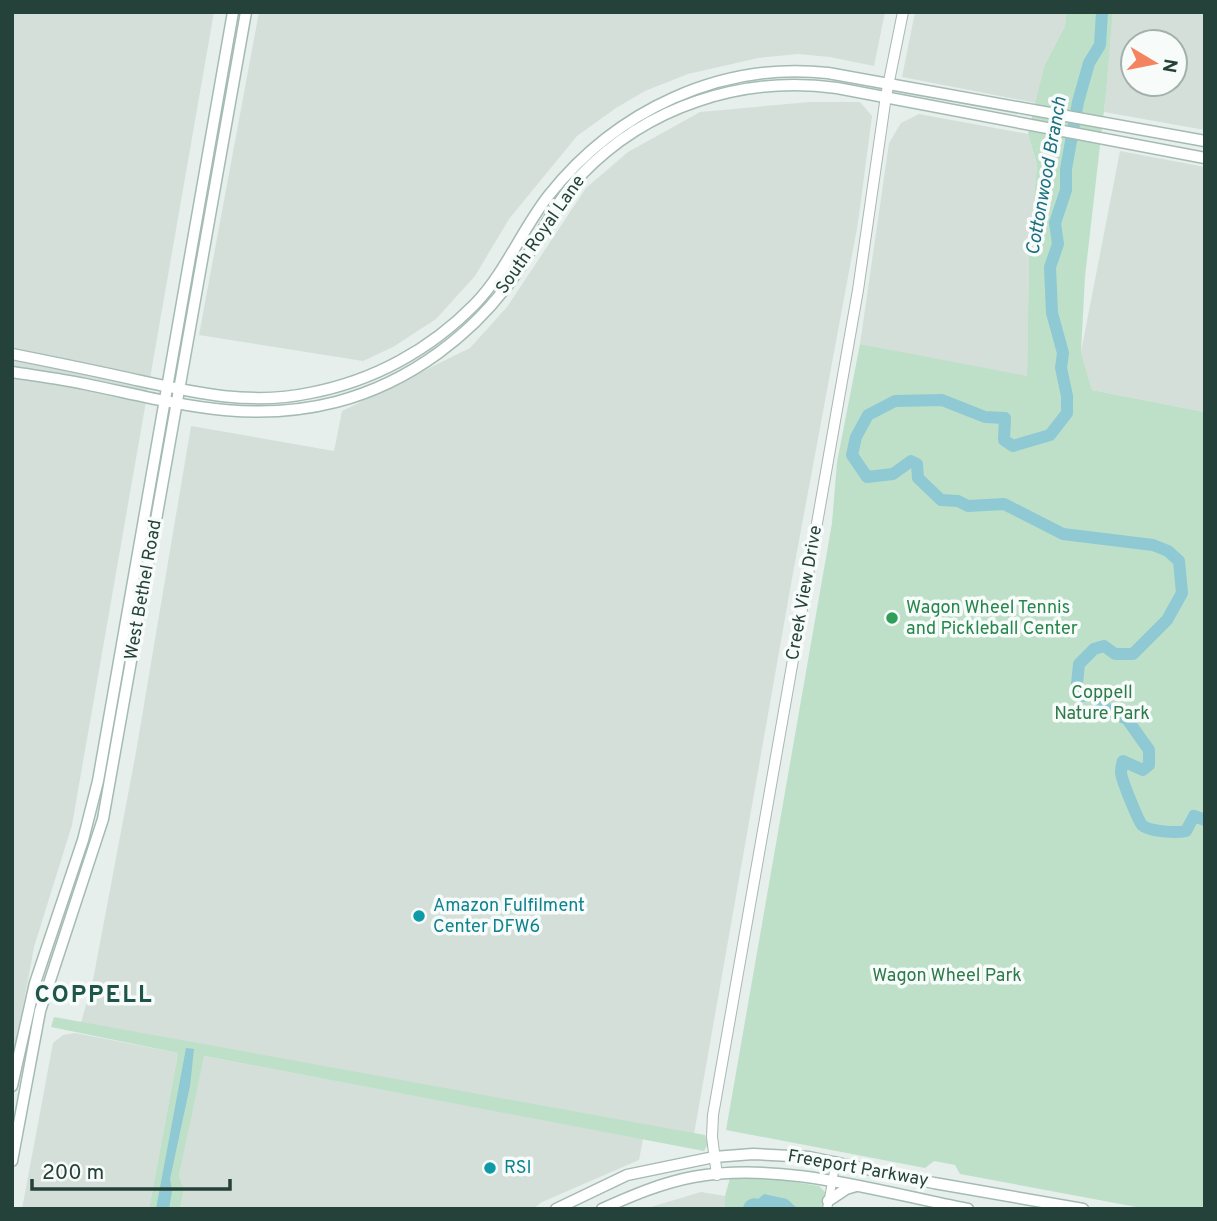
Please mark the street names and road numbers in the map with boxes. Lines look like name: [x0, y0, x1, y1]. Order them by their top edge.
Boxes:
street label: South Royal Lane: [491, 171, 591, 299]
street label: West Bethel Road: [120, 518, 168, 662]
street label: Creek View Drive: [782, 524, 828, 662]
street label: Freeport Parkway: [786, 1145, 930, 1193]

